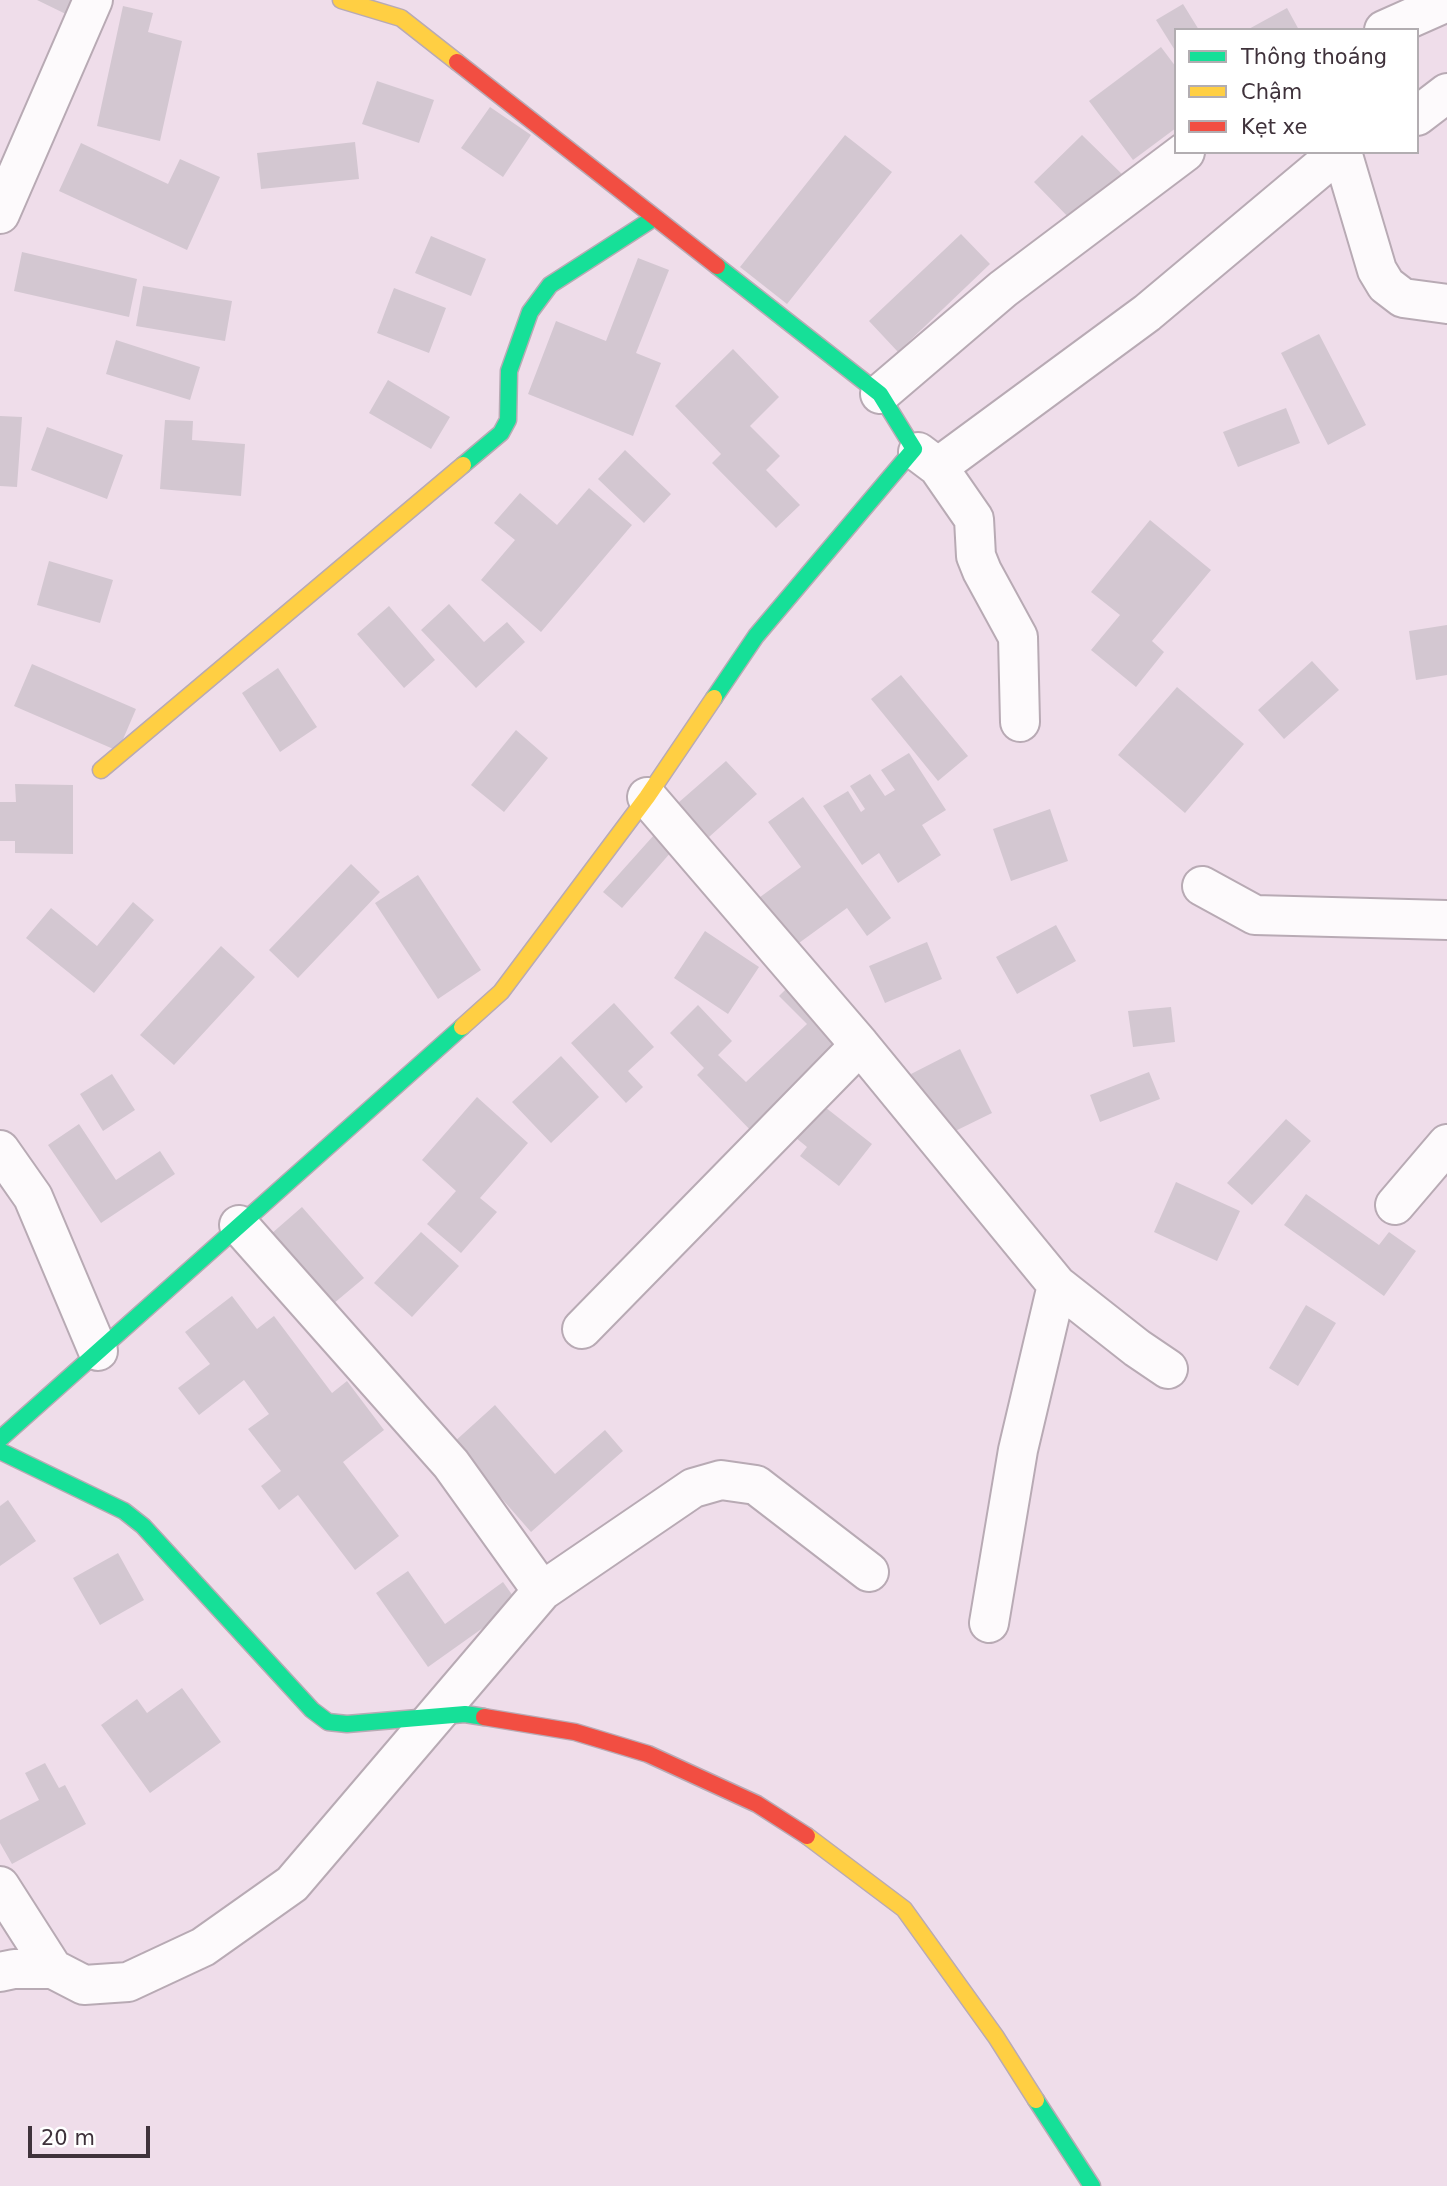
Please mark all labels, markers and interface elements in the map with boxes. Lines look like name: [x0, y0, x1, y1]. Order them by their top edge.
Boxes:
legend: [1174, 28, 1419, 154]
text: Thông thoáng: [1241, 45, 1387, 69]
text: Chậm: [1241, 80, 1302, 104]
text: Kẹt xe: [1241, 115, 1307, 139]
scale bar: [32, 2112, 154, 2156]
text: 20 m: [41, 2126, 95, 2150]

